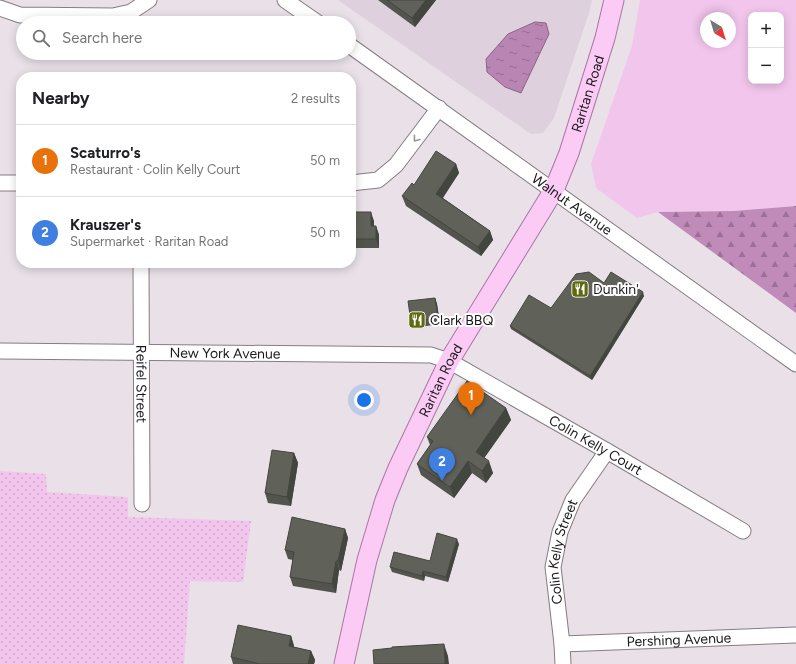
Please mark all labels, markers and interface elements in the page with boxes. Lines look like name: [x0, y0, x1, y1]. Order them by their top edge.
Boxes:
north arrow: [700, 12, 736, 48]
map controls: [748, 12, 784, 84]
button: +: [748, 12, 784, 48]
search box: [16, 16, 356, 60]
icon: search: [30, 27, 52, 49]
text: Search here: [62, 29, 142, 47]
button: −: [748, 48, 784, 84]
street label: Raritan Road: [568, 53, 608, 134]
text: Nearby: [32, 88, 90, 108]
text: 2 results: [291, 91, 340, 106]
one-way arrow: [413, 135, 421, 142]
text: Scaturro's: [70, 144, 141, 162]
text: 1: [42, 153, 48, 168]
text: 50 m: [310, 153, 340, 168]
text: Restaurant · Colin Kelly Court: [70, 162, 240, 177]
street label: Walnut Avenue: [528, 170, 616, 239]
text: Krauszer's: [70, 216, 141, 234]
text: 2: [41, 225, 49, 240]
text: 50 m: [310, 225, 340, 240]
text: Supermarket · Raritan Road: [70, 234, 228, 249]
restaurant icon: Dunkin': [570, 279, 590, 299]
place label: Dunkin': [593, 281, 639, 298]
restaurant icon: Clark BBQ: [407, 310, 427, 330]
place label: Clark BBQ: [430, 312, 493, 329]
street label: Raritan Road: [415, 341, 466, 420]
street label: New York Avenue: [169, 344, 281, 362]
street label: Reifel Street: [133, 345, 150, 423]
pin: 1: [458, 382, 484, 415]
your location: [354, 390, 374, 410]
street label: Colin Kelly Court: [546, 411, 646, 478]
pin: 2: [429, 448, 455, 481]
street label: Colin Kelly Street: [544, 496, 581, 605]
street label: Pershing Avenue: [626, 629, 732, 650]

